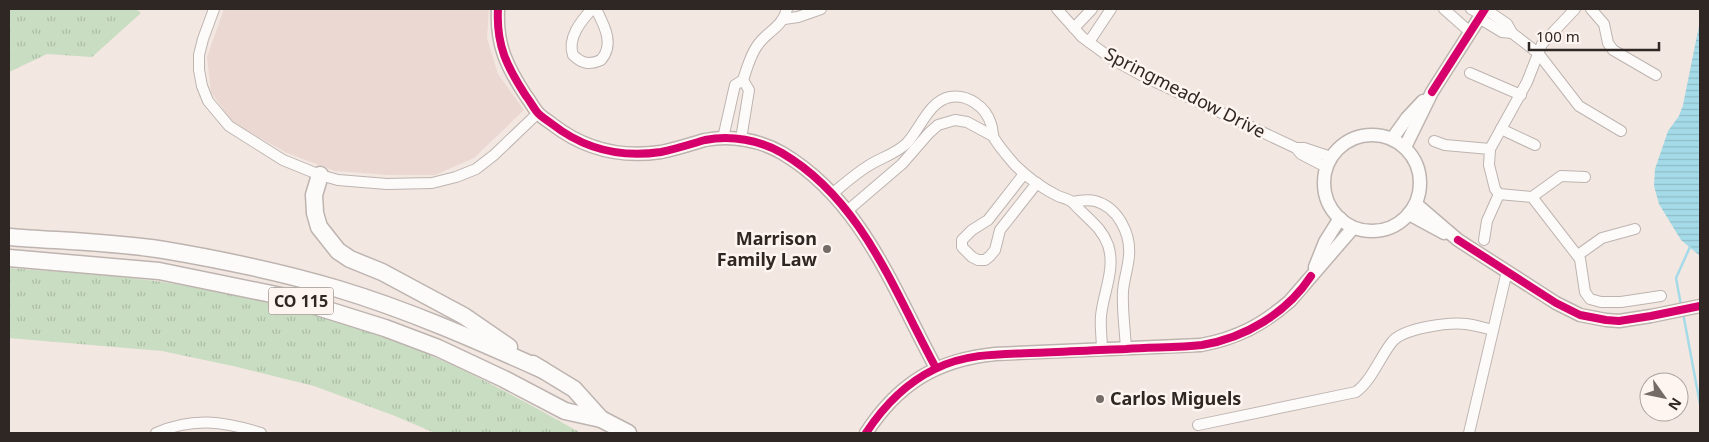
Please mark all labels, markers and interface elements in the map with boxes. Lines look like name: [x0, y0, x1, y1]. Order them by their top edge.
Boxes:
scale bar: [1529, 20, 1659, 52]
text: 100 m: [1536, 26, 1580, 46]
street label: Springmeadow Drive: [1101, 41, 1270, 143]
place label: Marrison Family Law: [717, 226, 818, 271]
marker: Marrison Family Law: [821, 243, 833, 255]
road number: CO 115: [268, 288, 334, 314]
north arrow: [1639, 372, 1689, 422]
place label: Carlos Miguels: [1110, 386, 1241, 410]
marker: Carlos Miguels: [1094, 393, 1106, 405]
text: N: [1664, 394, 1686, 414]

